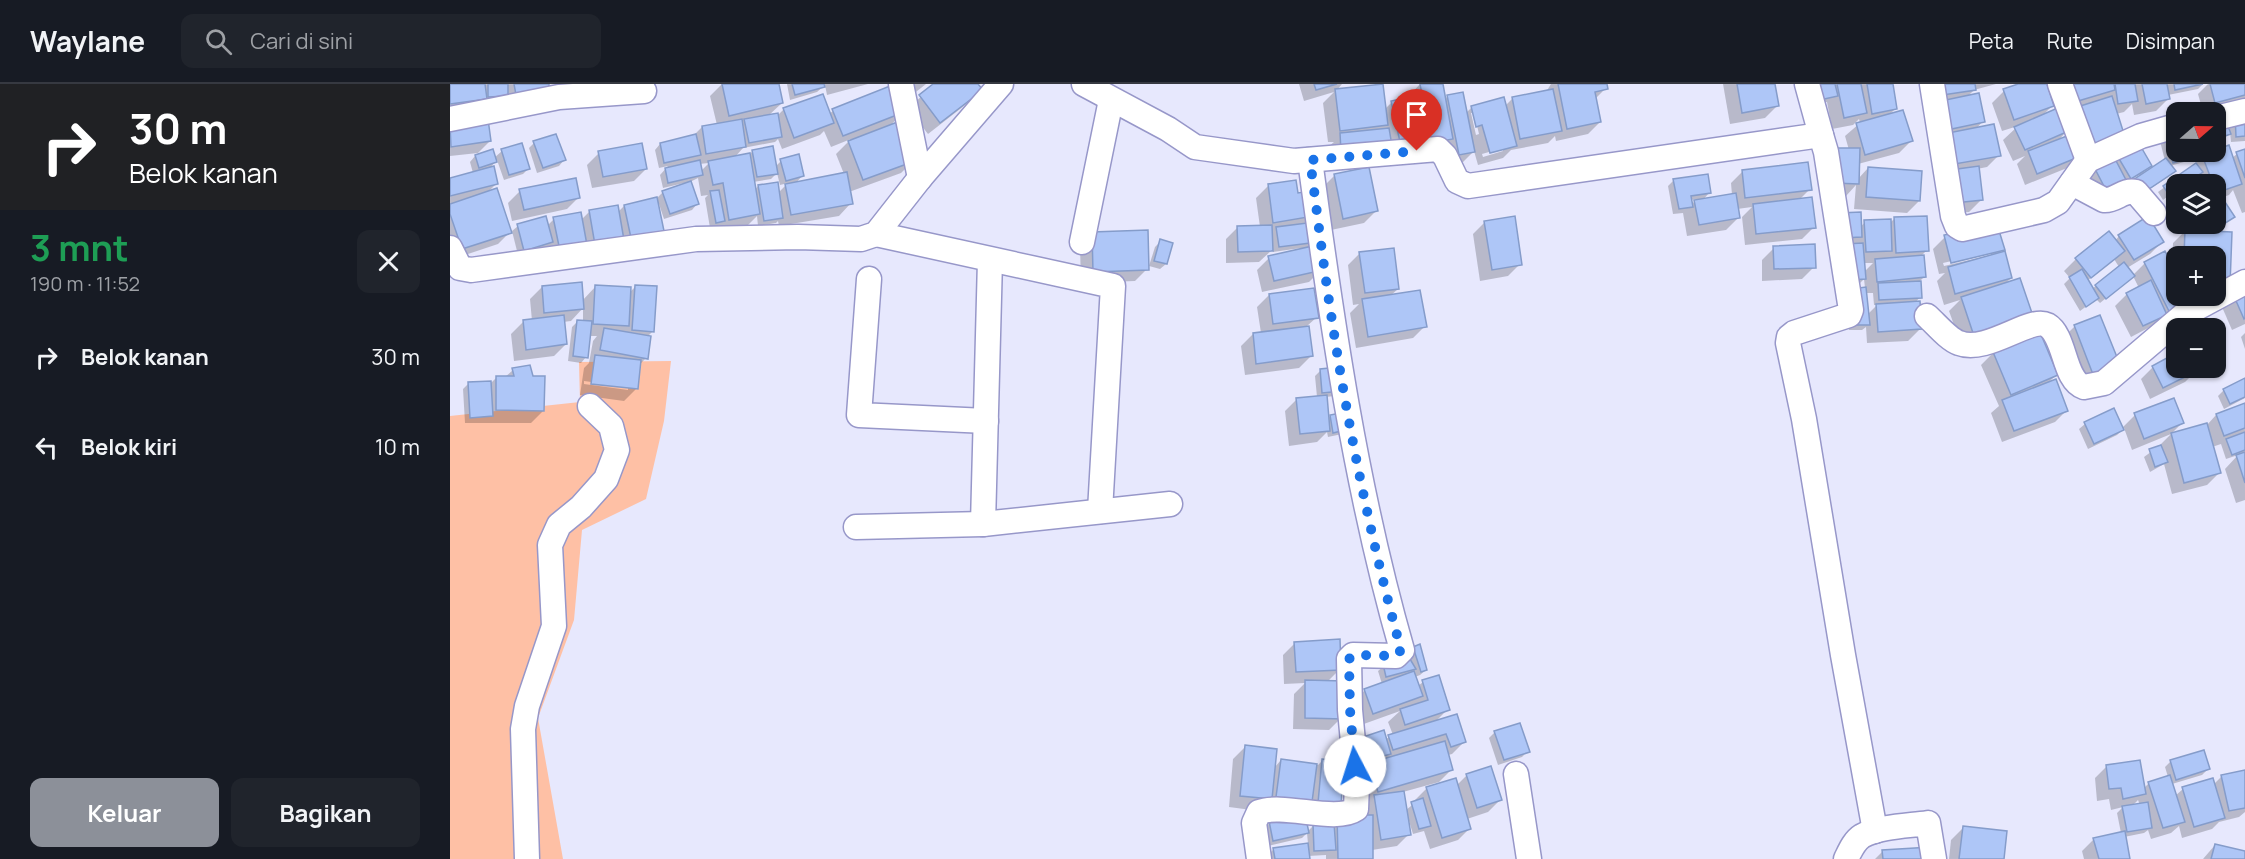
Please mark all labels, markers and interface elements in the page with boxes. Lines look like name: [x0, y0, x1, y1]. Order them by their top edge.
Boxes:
search box: [181, 14, 601, 68]
text: Waylane: [30, 22, 145, 60]
icon: search: [202, 25, 235, 58]
text: Cari di sini: [250, 26, 353, 56]
text: Peta: [1969, 27, 2014, 55]
text: Rute: [2047, 27, 2093, 55]
text: Disimpan: [2126, 27, 2215, 55]
pin: [1391, 89, 1442, 151]
icon: arrive: [1400, 98, 1433, 131]
text: 30 m: [129, 99, 227, 157]
north arrow: [2166, 102, 2226, 162]
map controls: [2166, 102, 2226, 378]
icon: right: [30, 108, 108, 186]
text: Belok kanan: [129, 154, 278, 191]
button: layers: [2166, 174, 2226, 234]
text: 3 mnt: [30, 223, 129, 272]
button: close: [357, 230, 420, 293]
button: +: [2166, 246, 2226, 306]
text: 190 m · 11:52: [30, 270, 140, 297]
button: −: [2166, 318, 2226, 378]
icon: right: [30, 341, 63, 374]
text: Belok kanan: [81, 342, 209, 372]
text: 30 m: [371, 342, 420, 372]
icon: left: [30, 431, 63, 464]
text: Belok kiri: [81, 432, 177, 462]
text: 10 m: [375, 432, 420, 462]
position arrow: [1323, 734, 1387, 798]
button: Keluar: [30, 778, 219, 847]
button: Bagikan: [231, 778, 420, 847]

